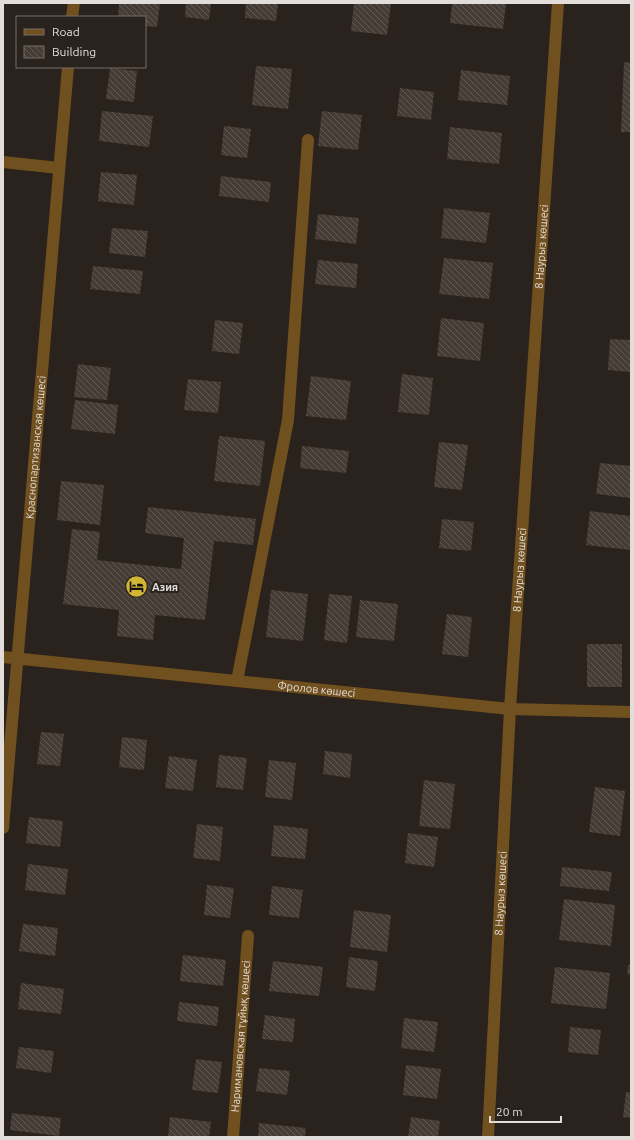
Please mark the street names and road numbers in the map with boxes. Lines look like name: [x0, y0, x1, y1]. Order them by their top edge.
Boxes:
street label: 8 Наурыз көшесі: [533, 204, 550, 289]
street label: Краснопартизанская көшесі: [23, 375, 48, 519]
street label: 8 Наурыз көшесі: [511, 527, 528, 612]
street label: Фролов көшесі: [277, 679, 356, 699]
street label: 8 Наурыз көшесі: [492, 851, 509, 936]
street label: Наримановская тұйық көшесі: [229, 960, 252, 1113]

